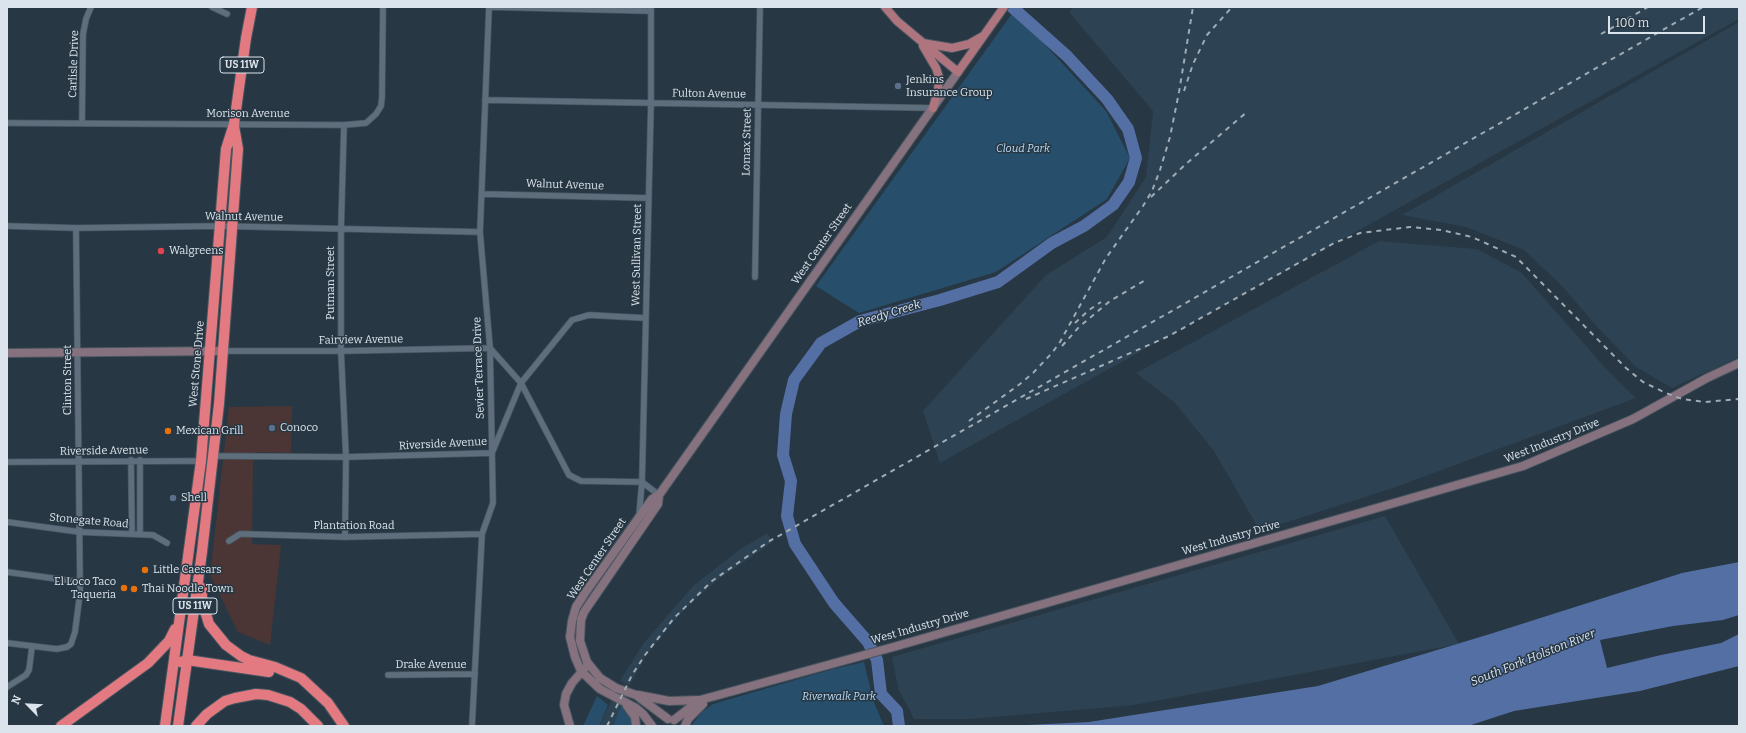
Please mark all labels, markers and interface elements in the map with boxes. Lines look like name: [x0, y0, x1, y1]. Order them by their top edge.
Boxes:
scale bar: [1610, 8, 1707, 34]
text: 100 m: [1615, 16, 1649, 30]
street label: Carlisle Drive: [66, 30, 82, 98]
road number: US 11W: [220, 57, 264, 73]
place label: Jenkins Insurance Group: [906, 73, 992, 99]
marker: Jenkins Insurance Group: [893, 81, 903, 91]
street label: Fulton Avenue: [672, 87, 746, 101]
street label: Morison Avenue: [206, 107, 290, 121]
street label: Lomax Street: [740, 108, 754, 176]
park label: Cloud Park: [996, 142, 1050, 156]
street label: Walnut Avenue: [526, 177, 604, 193]
street label: West Center Street: [789, 201, 855, 287]
street label: West Sullivan Street: [630, 204, 644, 306]
street label: Walnut Avenue: [205, 210, 283, 224]
place label: Walgreens: [169, 244, 223, 258]
marker: Walgreens: [156, 246, 166, 256]
street label: Putman Street: [324, 246, 338, 320]
water label: Reedy Creek: [856, 298, 922, 330]
street label: Sevier Terrace Drive: [471, 317, 487, 419]
street label: West Stone Drive: [187, 320, 207, 408]
street label: Fairview Avenue: [319, 333, 403, 347]
street label: Clinton Street: [61, 345, 75, 415]
street label: West Industry Drive: [1502, 416, 1602, 466]
place label: Conoco: [280, 421, 318, 435]
marker: Conoco: [267, 423, 277, 433]
place label: Mexican Grill: [176, 424, 244, 438]
marker: Mexican Grill: [163, 426, 173, 436]
street label: Riverside Avenue: [398, 435, 488, 453]
street label: Riverside Avenue: [60, 444, 148, 458]
place label: Shell: [181, 491, 207, 505]
marker: Shell: [168, 493, 178, 503]
street label: Stonegate Road: [49, 511, 129, 531]
street label: West Center Street: [565, 516, 629, 602]
street label: West Industry Drive: [1180, 518, 1282, 558]
street label: Plantation Road: [314, 519, 394, 533]
place label: Little Caesars: [153, 563, 222, 577]
marker: Little Caesars: [140, 565, 150, 575]
place label: El Loco Taco Taqueria: [54, 575, 116, 601]
place label: Thai Noodle Town: [142, 582, 233, 596]
marker: El Loco Taco Taqueria: [119, 583, 129, 593]
marker: Thai Noodle Town: [129, 584, 139, 594]
road number: US 11W: [173, 598, 217, 614]
street label: West Industry Drive: [869, 607, 971, 647]
water label: South Fork Holston River: [1469, 626, 1597, 690]
street label: Drake Avenue: [396, 658, 466, 672]
north arrow: [8, 685, 48, 725]
park label: Riverwalk Park: [802, 690, 876, 704]
text: N: [9, 693, 24, 706]

